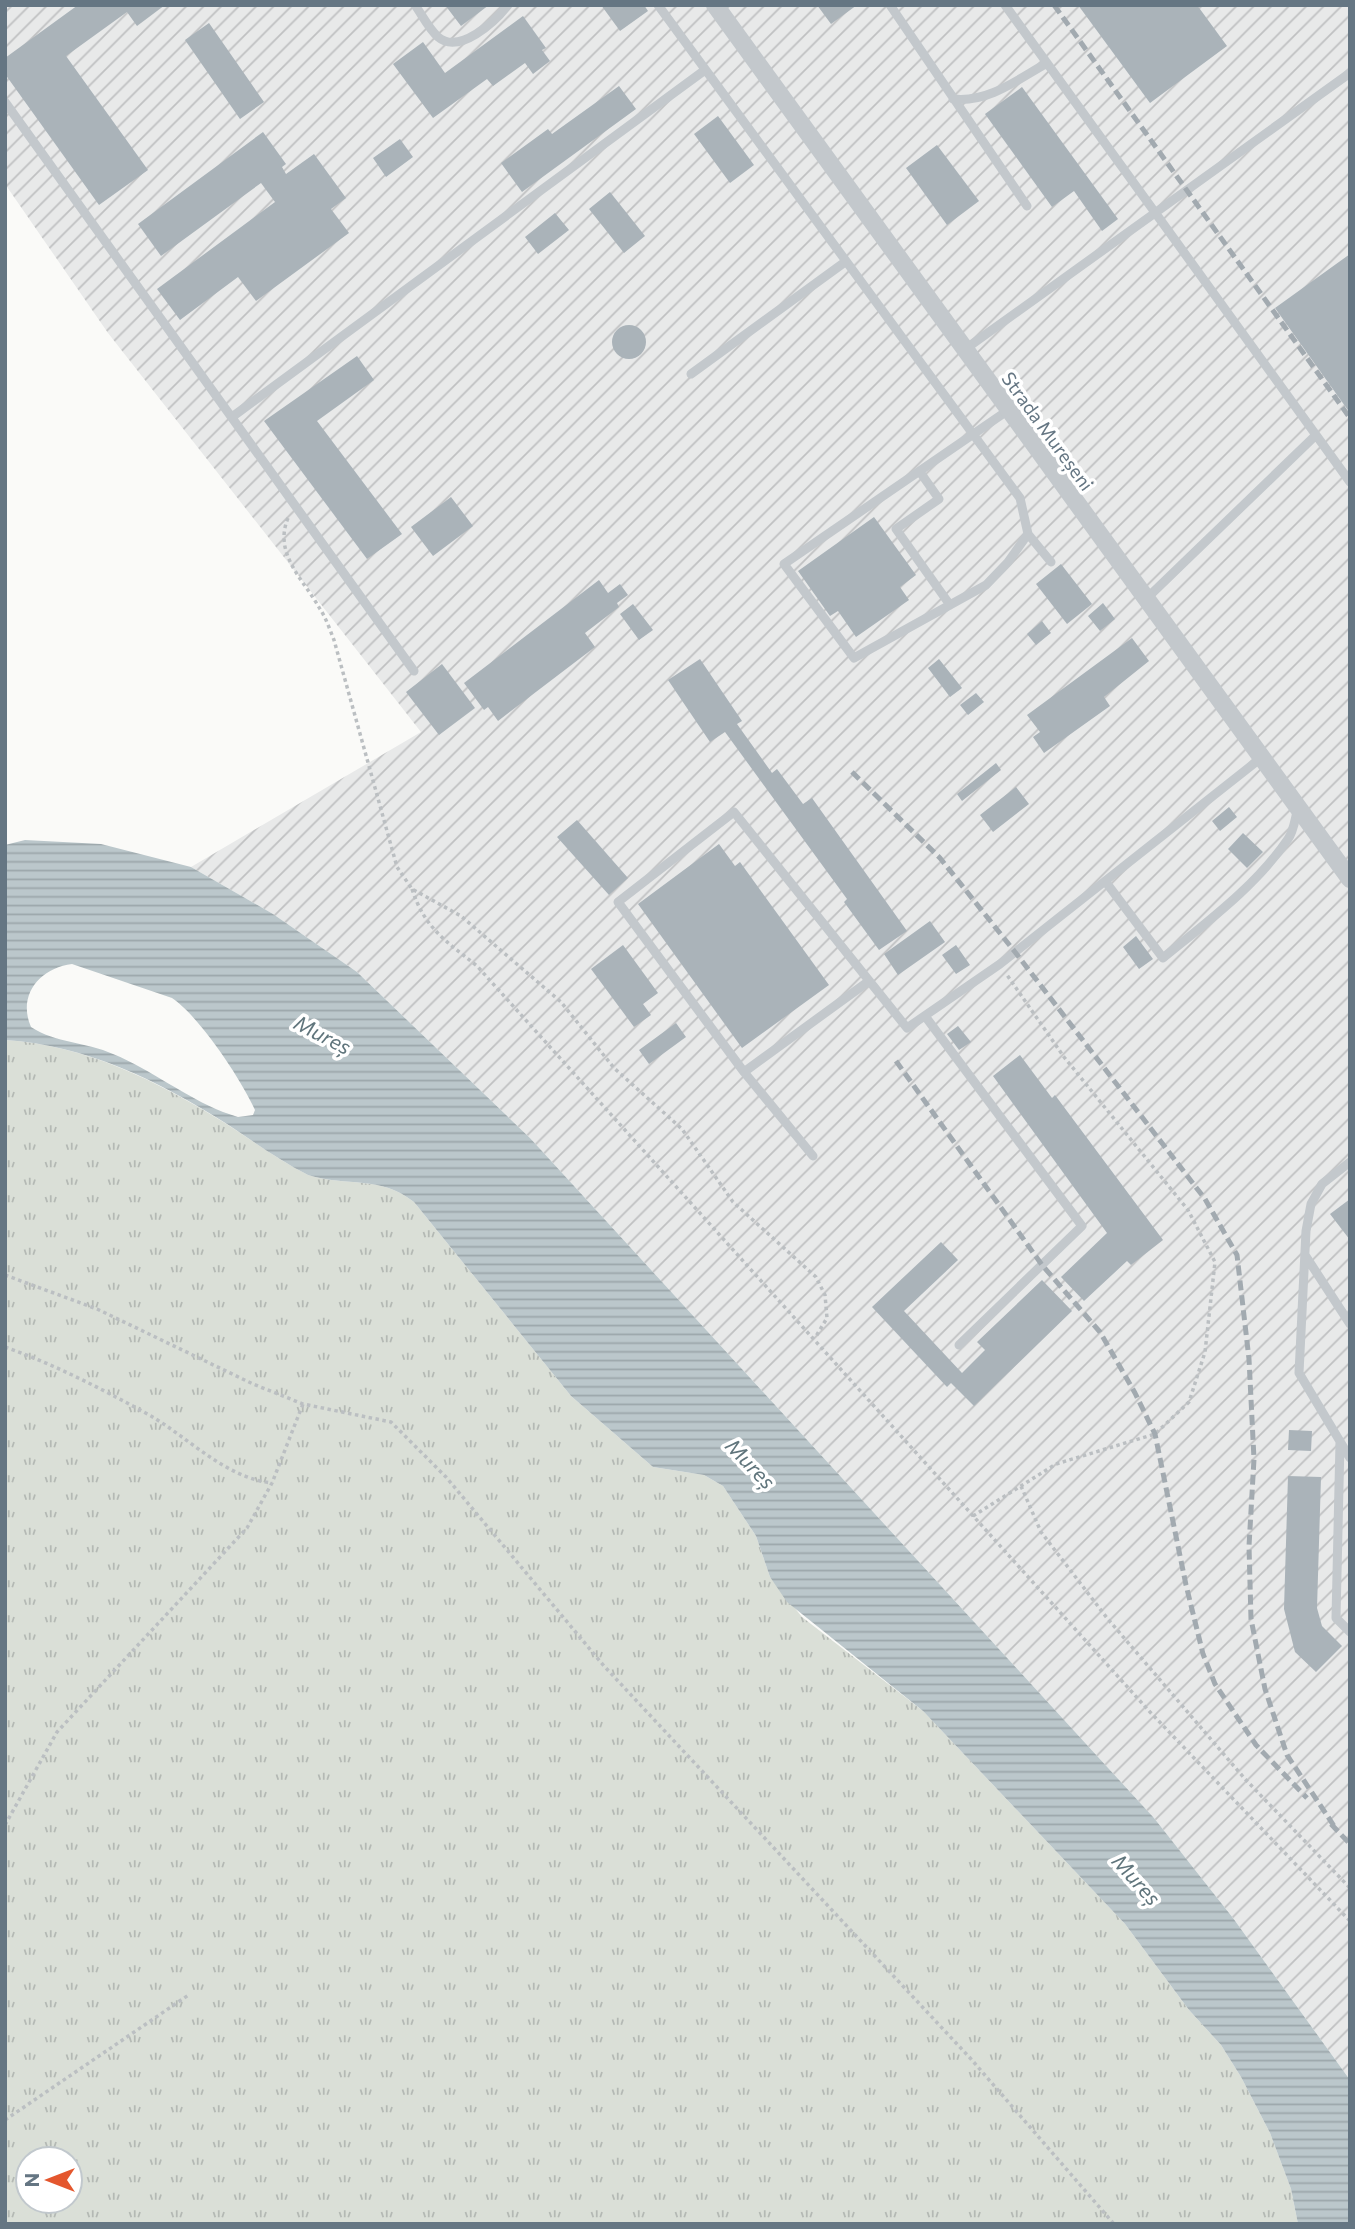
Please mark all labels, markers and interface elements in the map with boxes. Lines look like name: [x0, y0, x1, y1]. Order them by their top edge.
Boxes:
street label: Strada Mureșeni: [996, 367, 1099, 496]
water label: Mureș: [289, 1009, 356, 1061]
water label: Mureș: [720, 1433, 781, 1495]
water label: Mureș: [1106, 1848, 1167, 1911]
north arrow: [14, 2145, 84, 2215]
text: N: [20, 2173, 43, 2187]

